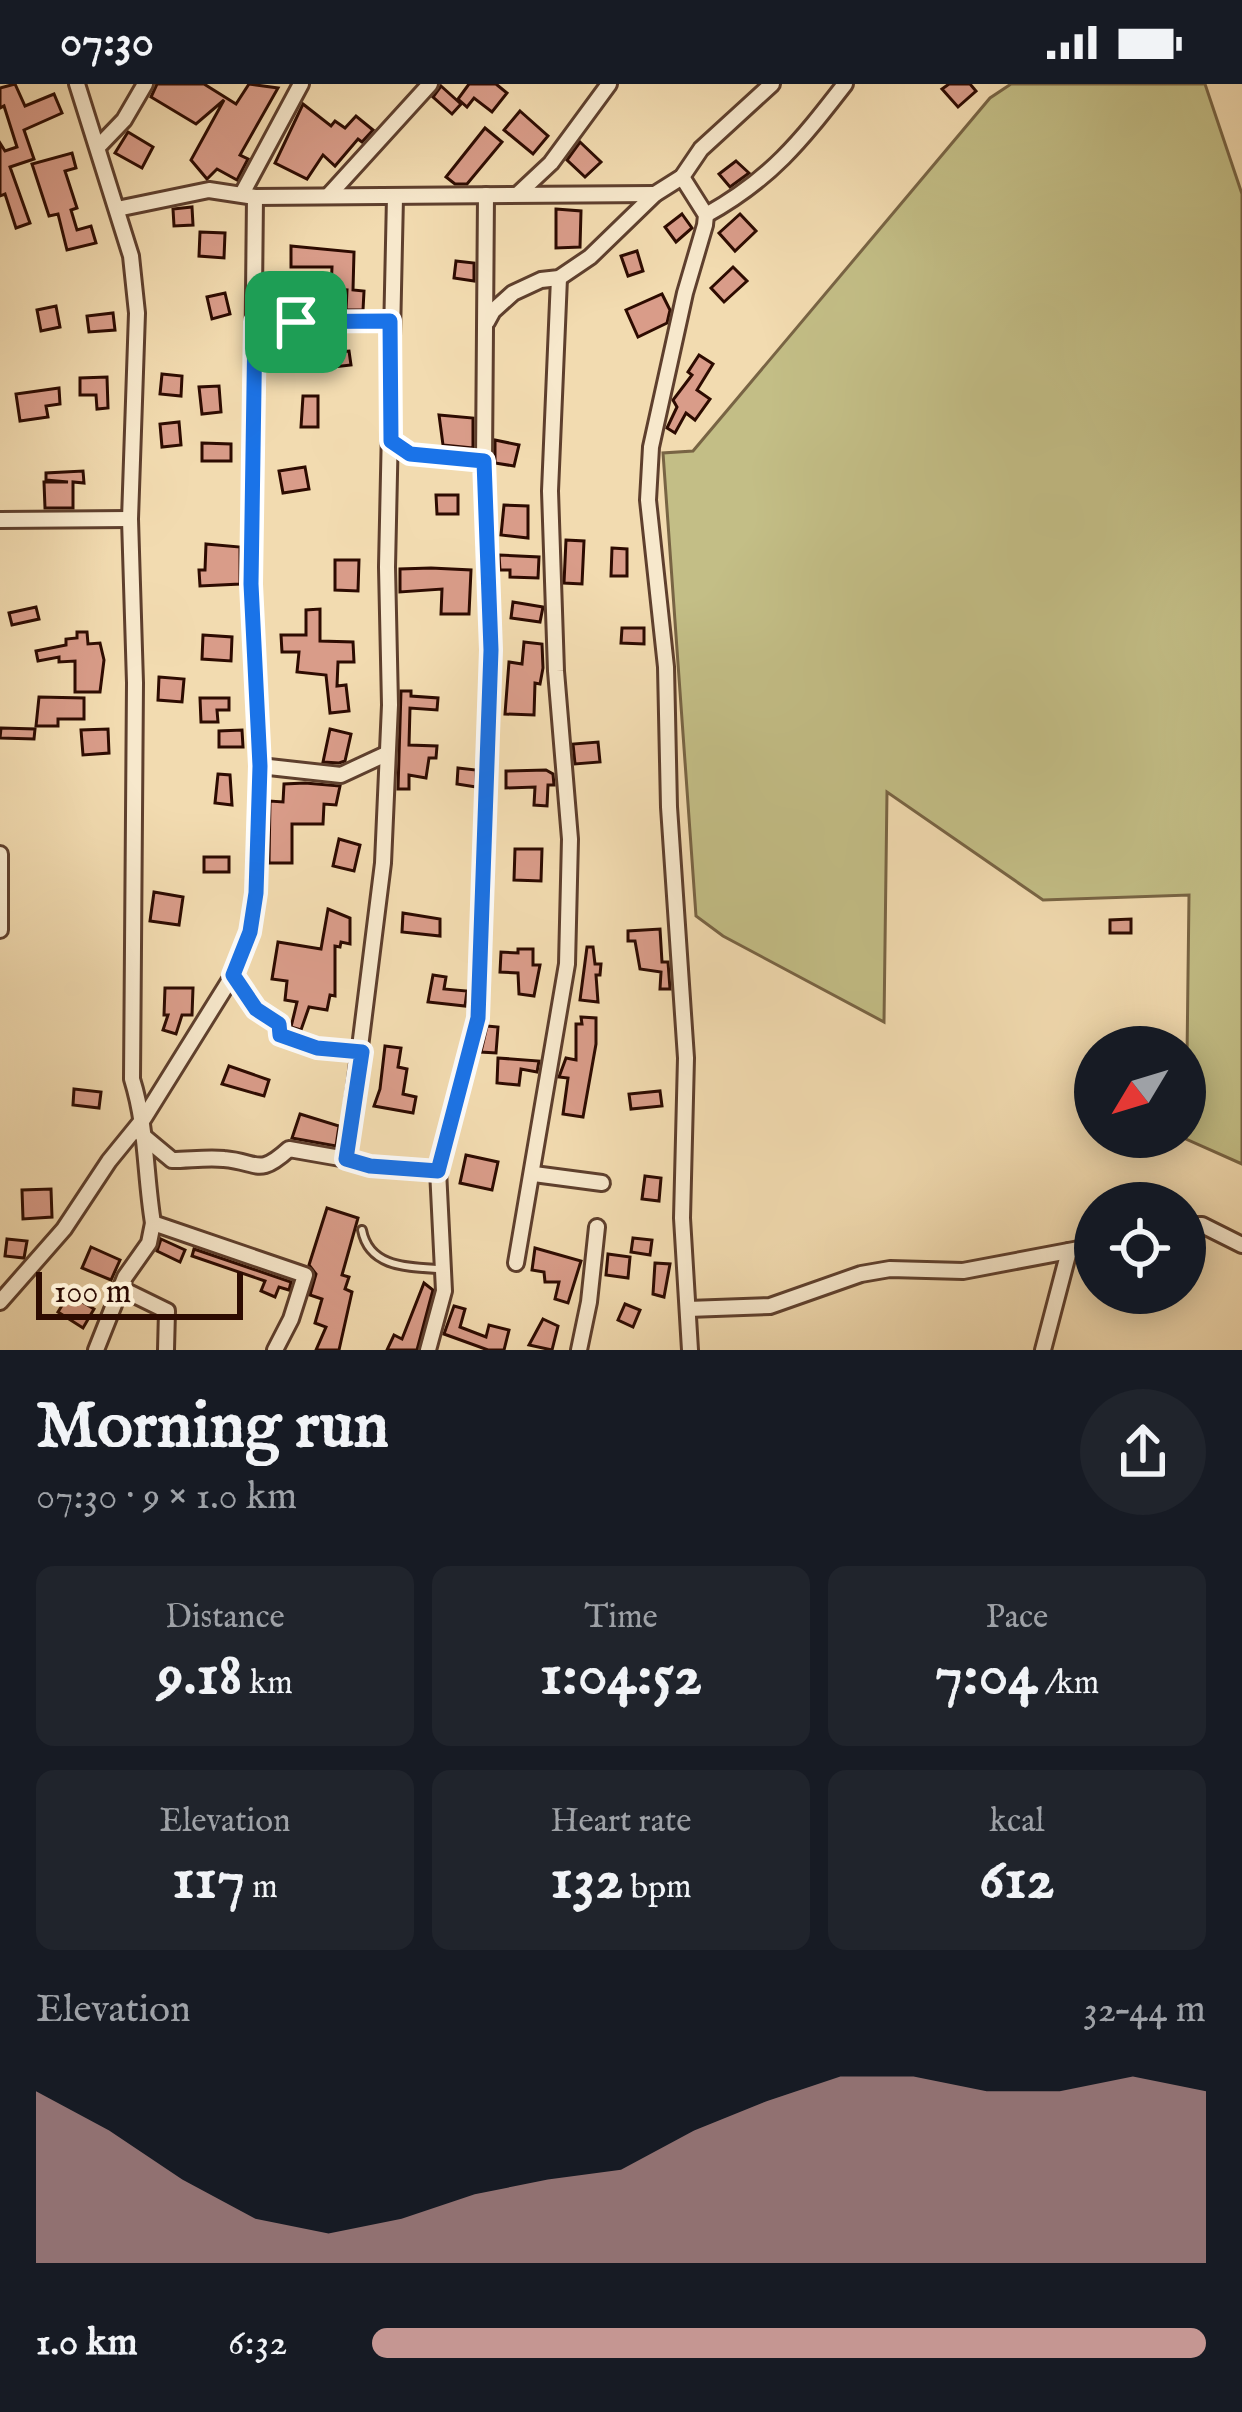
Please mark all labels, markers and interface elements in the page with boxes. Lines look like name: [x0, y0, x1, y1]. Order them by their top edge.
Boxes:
text: 07:30: [60, 14, 154, 71]
pin: [245, 271, 347, 373]
icon: arrive: [263, 289, 329, 355]
north arrow: [1074, 1026, 1206, 1158]
map controls: [1074, 1026, 1206, 1314]
button: locate: [1074, 1182, 1206, 1314]
scale bar: [36, 1266, 243, 1319]
text: 100 m: [54, 1272, 131, 1314]
text: Morning run: [36, 1386, 389, 1470]
button: share: [1080, 1389, 1206, 1515]
text: 07:30 · 9 × 1.0 km: [36, 1473, 297, 1522]
text: Distance: [165, 1597, 285, 1639]
text: Time: [584, 1597, 658, 1639]
text: Pace: [986, 1597, 1048, 1639]
text: 9.18: [157, 1639, 242, 1715]
text: 1:04:52: [540, 1639, 702, 1715]
text: 7:04: [935, 1639, 1038, 1715]
text: km: [242, 1663, 293, 1705]
text: /km: [1038, 1663, 1099, 1705]
text: Elevation: [160, 1801, 290, 1843]
text: Heart rate: [551, 1801, 691, 1843]
text: kcal: [990, 1801, 1045, 1843]
text: 117: [172, 1843, 245, 1919]
text: 132: [550, 1843, 623, 1919]
text: 612: [979, 1843, 1055, 1919]
text: m: [245, 1867, 278, 1909]
text: bpm: [623, 1867, 692, 1909]
text: Elevation: [36, 1986, 191, 2035]
text: 32–44 m: [1083, 1986, 1206, 2035]
text: 1.0 km: [36, 2319, 138, 2368]
text: 6:32: [228, 2319, 288, 2368]

